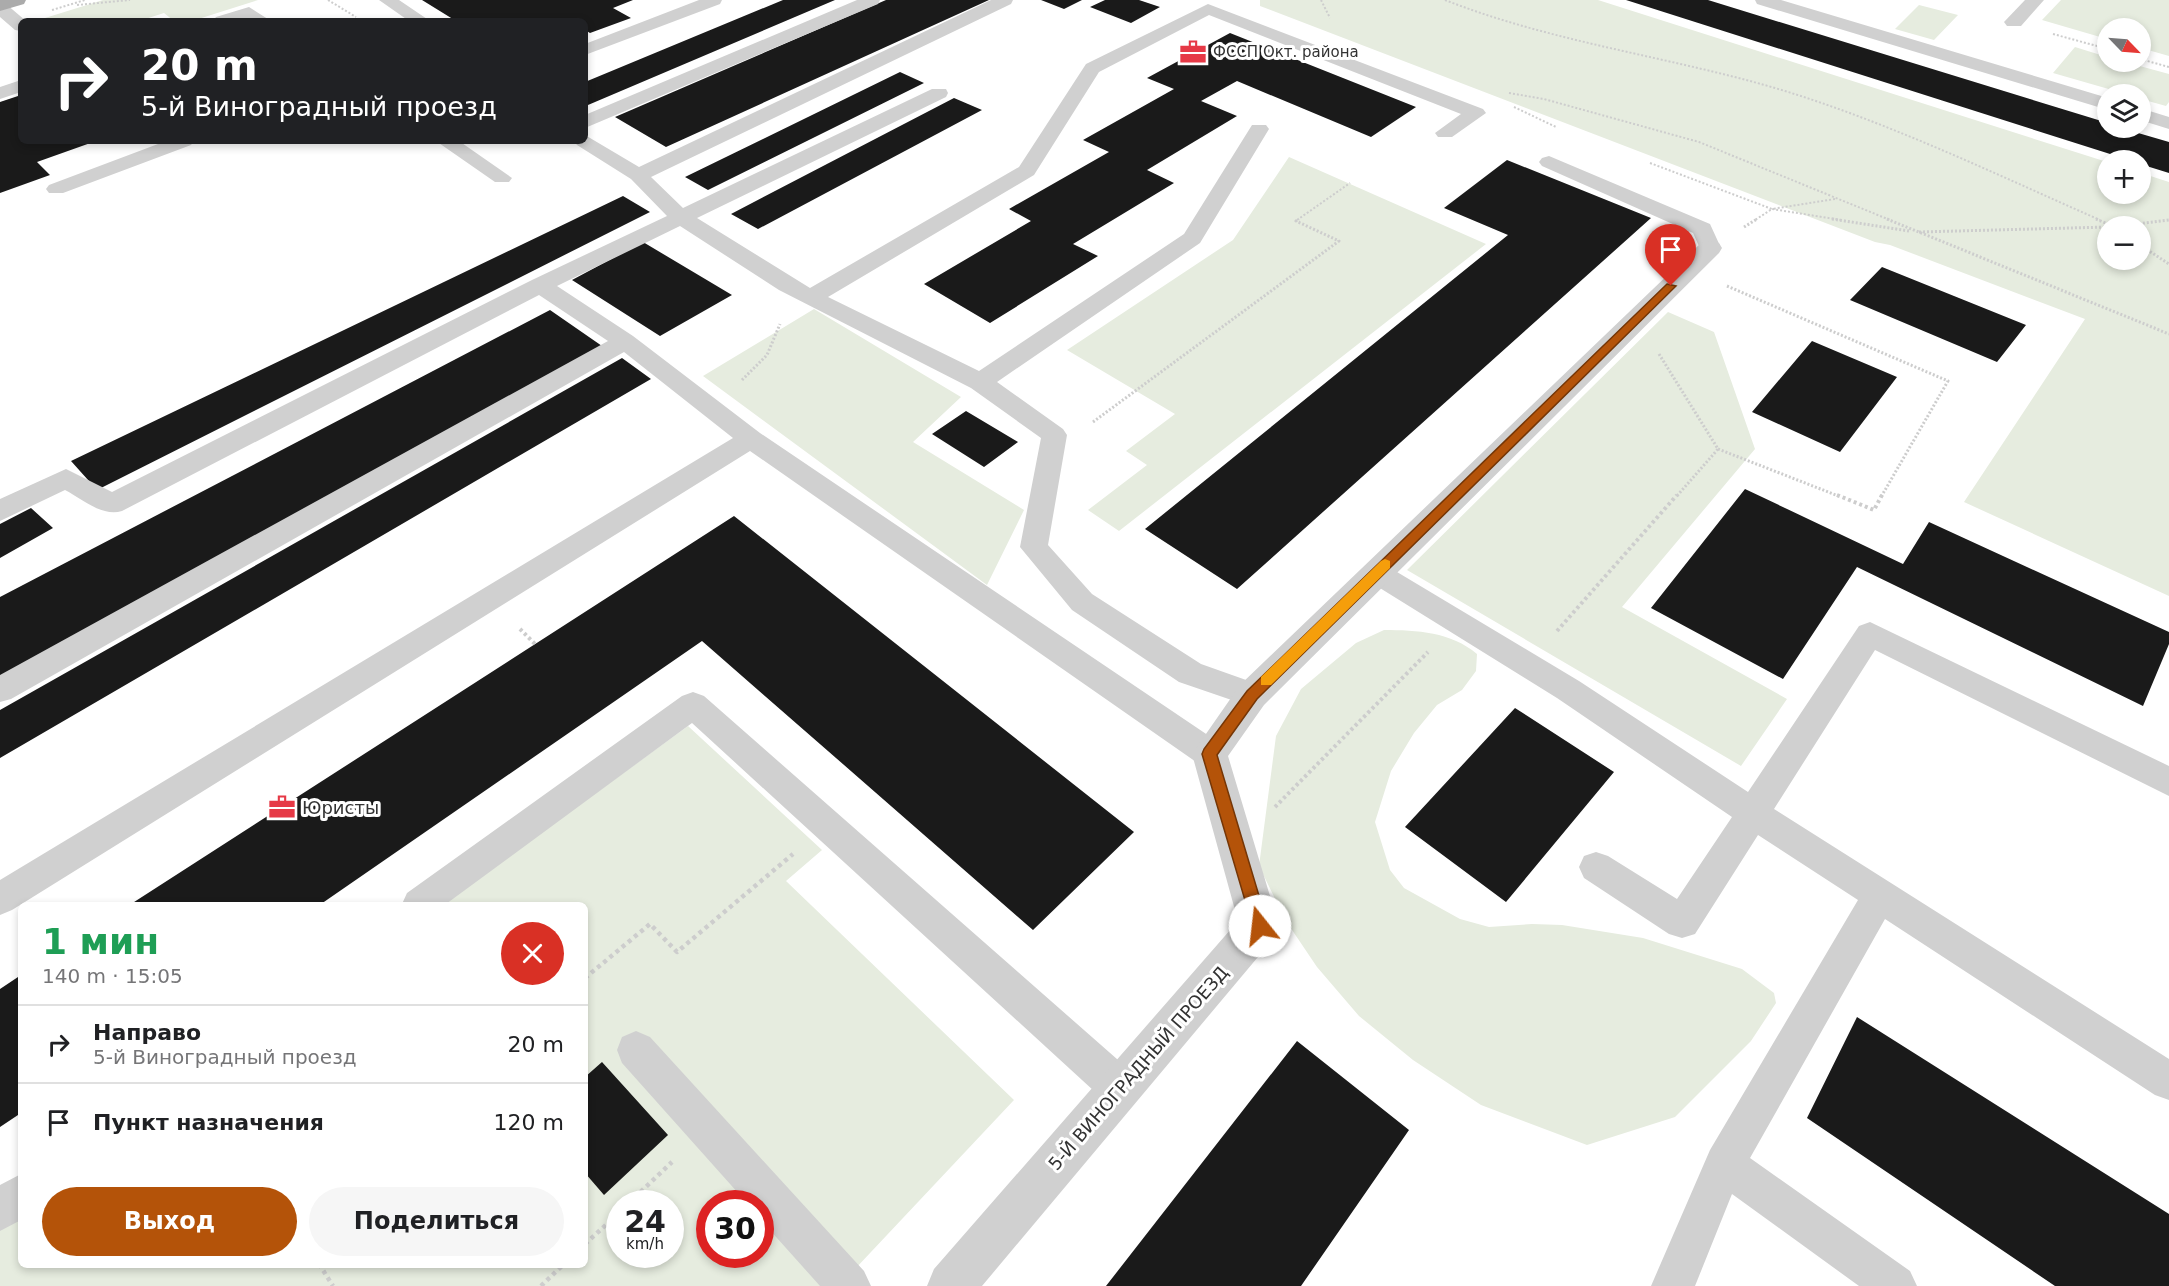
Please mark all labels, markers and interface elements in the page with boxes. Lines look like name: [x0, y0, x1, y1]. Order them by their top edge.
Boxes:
north arrow: [2097, 18, 2151, 72]
map controls: [2097, 18, 2151, 270]
office icon: ФССП Окт. района: [1178, 37, 1208, 67]
text: 20 m: [141, 41, 258, 90]
icon: right: [42, 42, 120, 120]
place label: ФССП Окт. района: [1213, 43, 1359, 61]
button: layers: [2097, 84, 2151, 138]
text: 5-й Виноградный проезд: [141, 91, 497, 122]
button: +: [2097, 150, 2151, 204]
button: −: [2097, 216, 2151, 270]
pin: [1645, 224, 1696, 286]
icon: arrive: [1654, 233, 1687, 266]
office icon: Юристы: [267, 792, 297, 822]
place label: Юристы: [302, 797, 379, 818]
position arrow: [1228, 894, 1292, 958]
text: 1 мин: [42, 921, 159, 962]
button: close: [501, 922, 564, 985]
street label: 5-Й ВИНОГРАДНЫЙ ПРОЕЗД: [1044, 962, 1232, 1174]
text: 140 m · 15:05: [42, 964, 183, 988]
text: Направо: [93, 1020, 201, 1045]
icon: right: [42, 1028, 75, 1061]
text: 20 m: [508, 1032, 564, 1057]
text: 5-й Виноградный проезд: [93, 1045, 357, 1069]
icon: arrive: [42, 1106, 75, 1139]
text: Пункт назначения: [93, 1110, 324, 1135]
text: 120 m: [494, 1110, 564, 1135]
button: Выход: [42, 1187, 297, 1256]
button: Поделиться: [309, 1187, 564, 1256]
speed limit sign: 30: [696, 1190, 774, 1268]
text: 24: [624, 1204, 666, 1239]
text: km/h: [626, 1235, 664, 1253]

